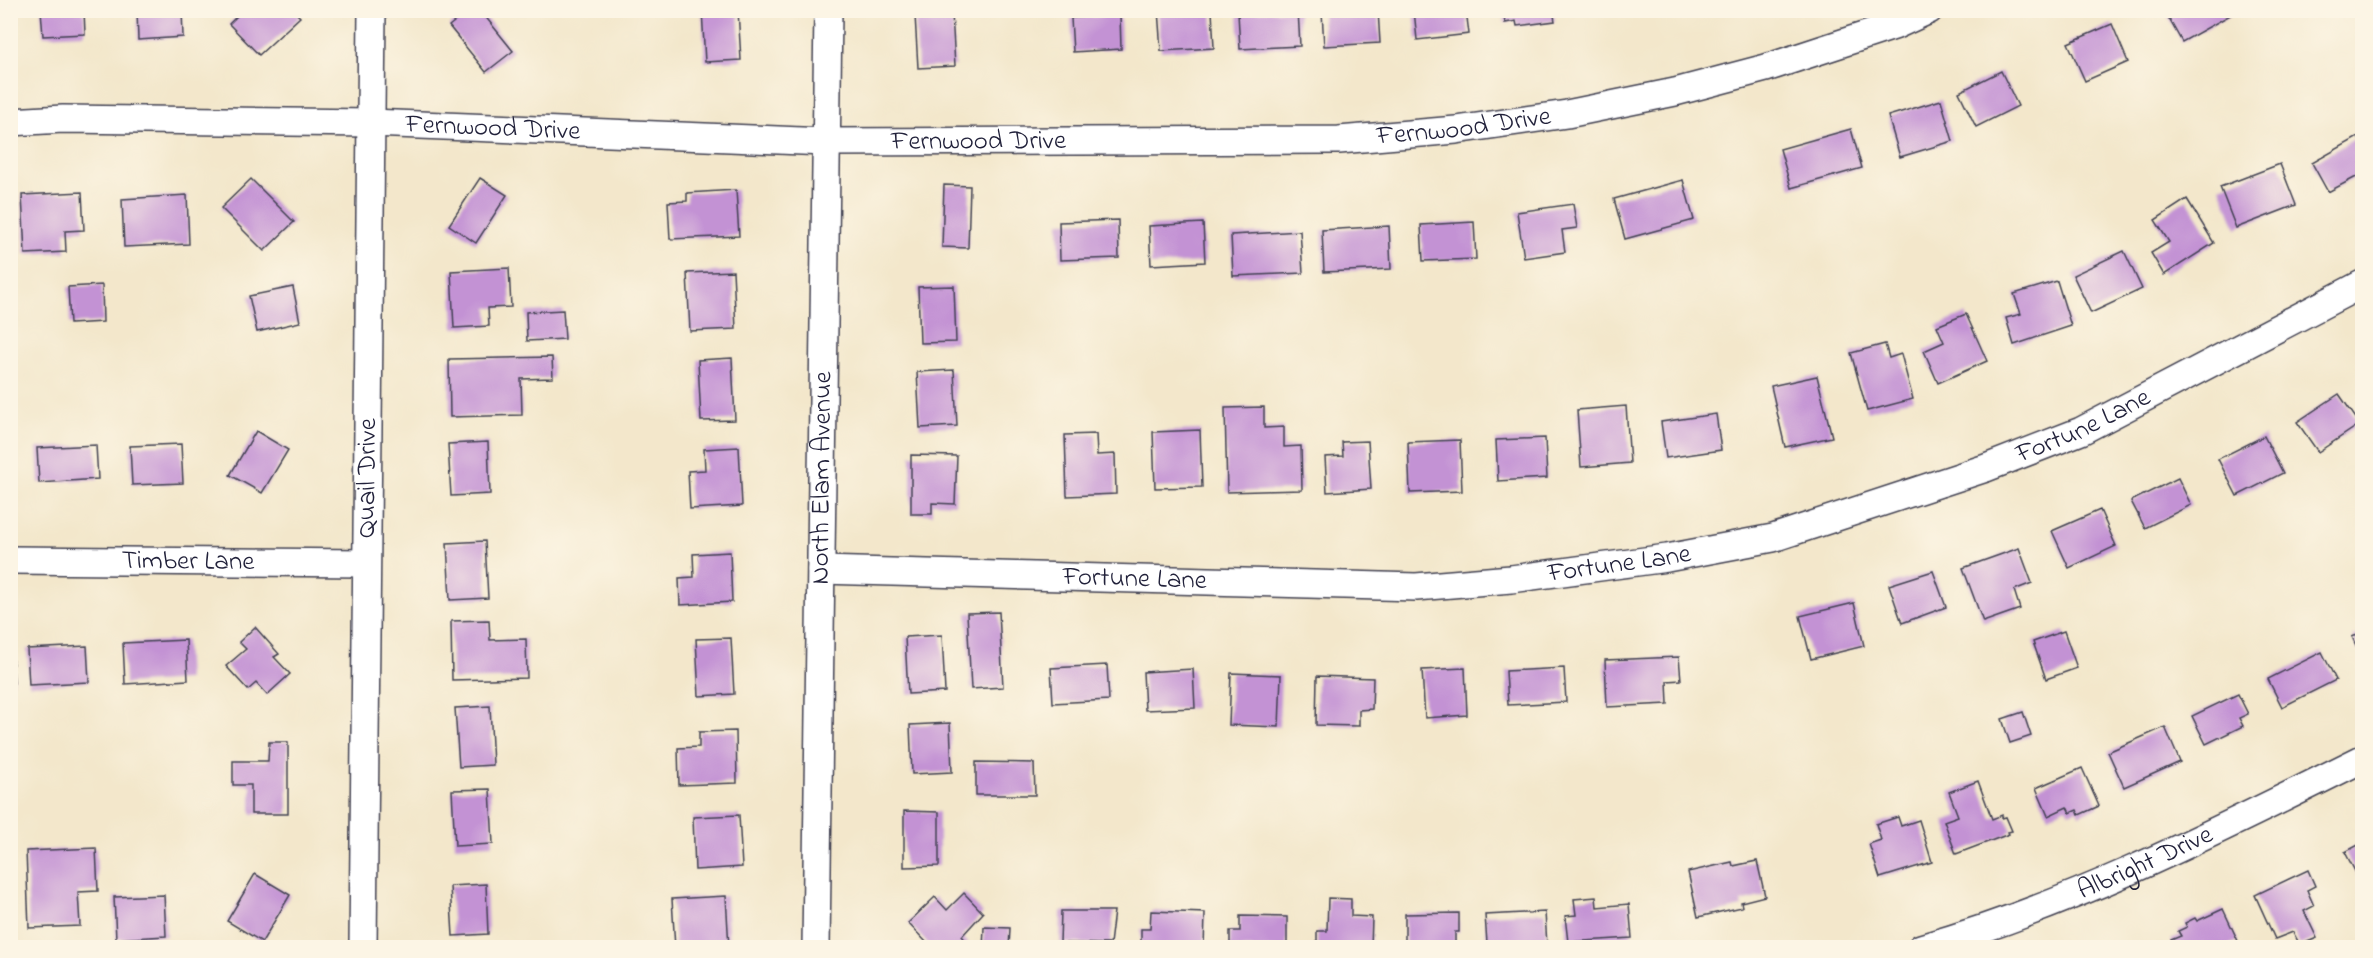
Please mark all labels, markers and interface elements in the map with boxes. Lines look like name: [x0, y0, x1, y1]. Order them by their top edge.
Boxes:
street label: Fernwood Drive: [1374, 97, 1554, 156]
street label: Fernwood Drive: [403, 105, 582, 151]
street label: Fernwood Drive: [890, 122, 1067, 161]
street label: North Elam Avenue: [801, 370, 843, 585]
street label: Fortune Lane: [2010, 378, 2158, 474]
street label: Quail Drive: [347, 417, 388, 538]
street label: Fortune Lane: [1544, 534, 1695, 593]
street label: Timber Lane: [121, 541, 255, 582]
street label: Fortune Lane: [1061, 557, 1208, 601]
street label: Albright Drive: [2071, 815, 2220, 910]

